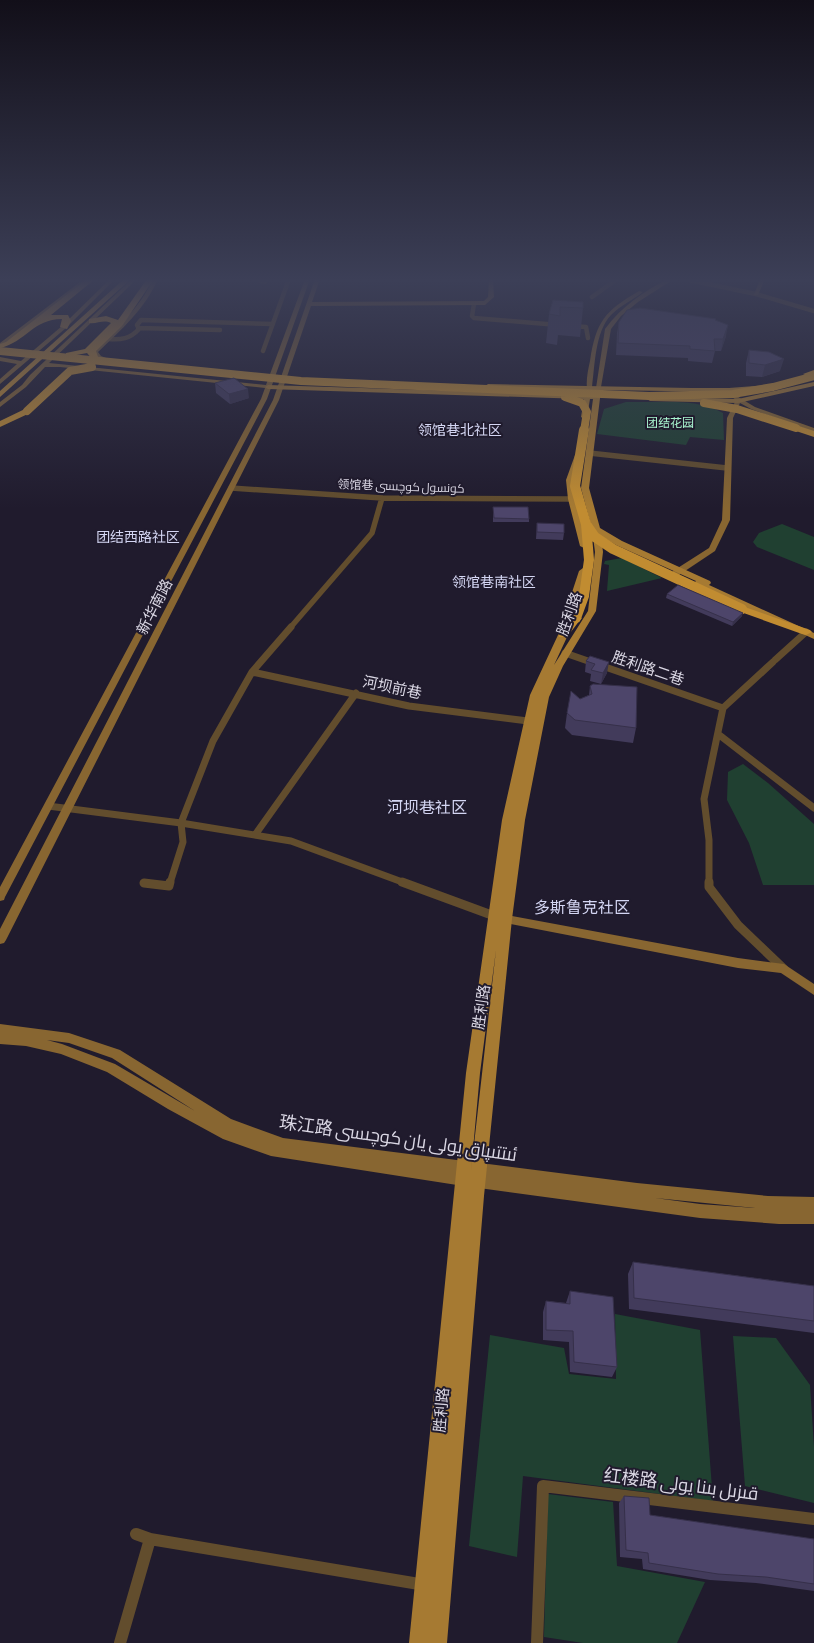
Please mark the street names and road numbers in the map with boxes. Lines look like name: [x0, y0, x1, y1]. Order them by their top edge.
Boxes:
street label: 领馆巷 كونسول كوچىسى: [337, 477, 465, 498]
street label: 新华南路: [133, 576, 177, 638]
street label: 胜利路: [553, 590, 587, 638]
street label: 胜利路二巷: [609, 648, 687, 690]
street label: 河坝前巷: [361, 672, 423, 704]
street label: 胜利路: [469, 983, 495, 1031]
street label: 珠江路 ئىتتىپاق يولى يان كوچىسى: [278, 1112, 518, 1167]
street label: 胜利路: [431, 1387, 453, 1433]
street label: 红楼路 قىزىل بىنا يولى: [602, 1465, 760, 1505]

